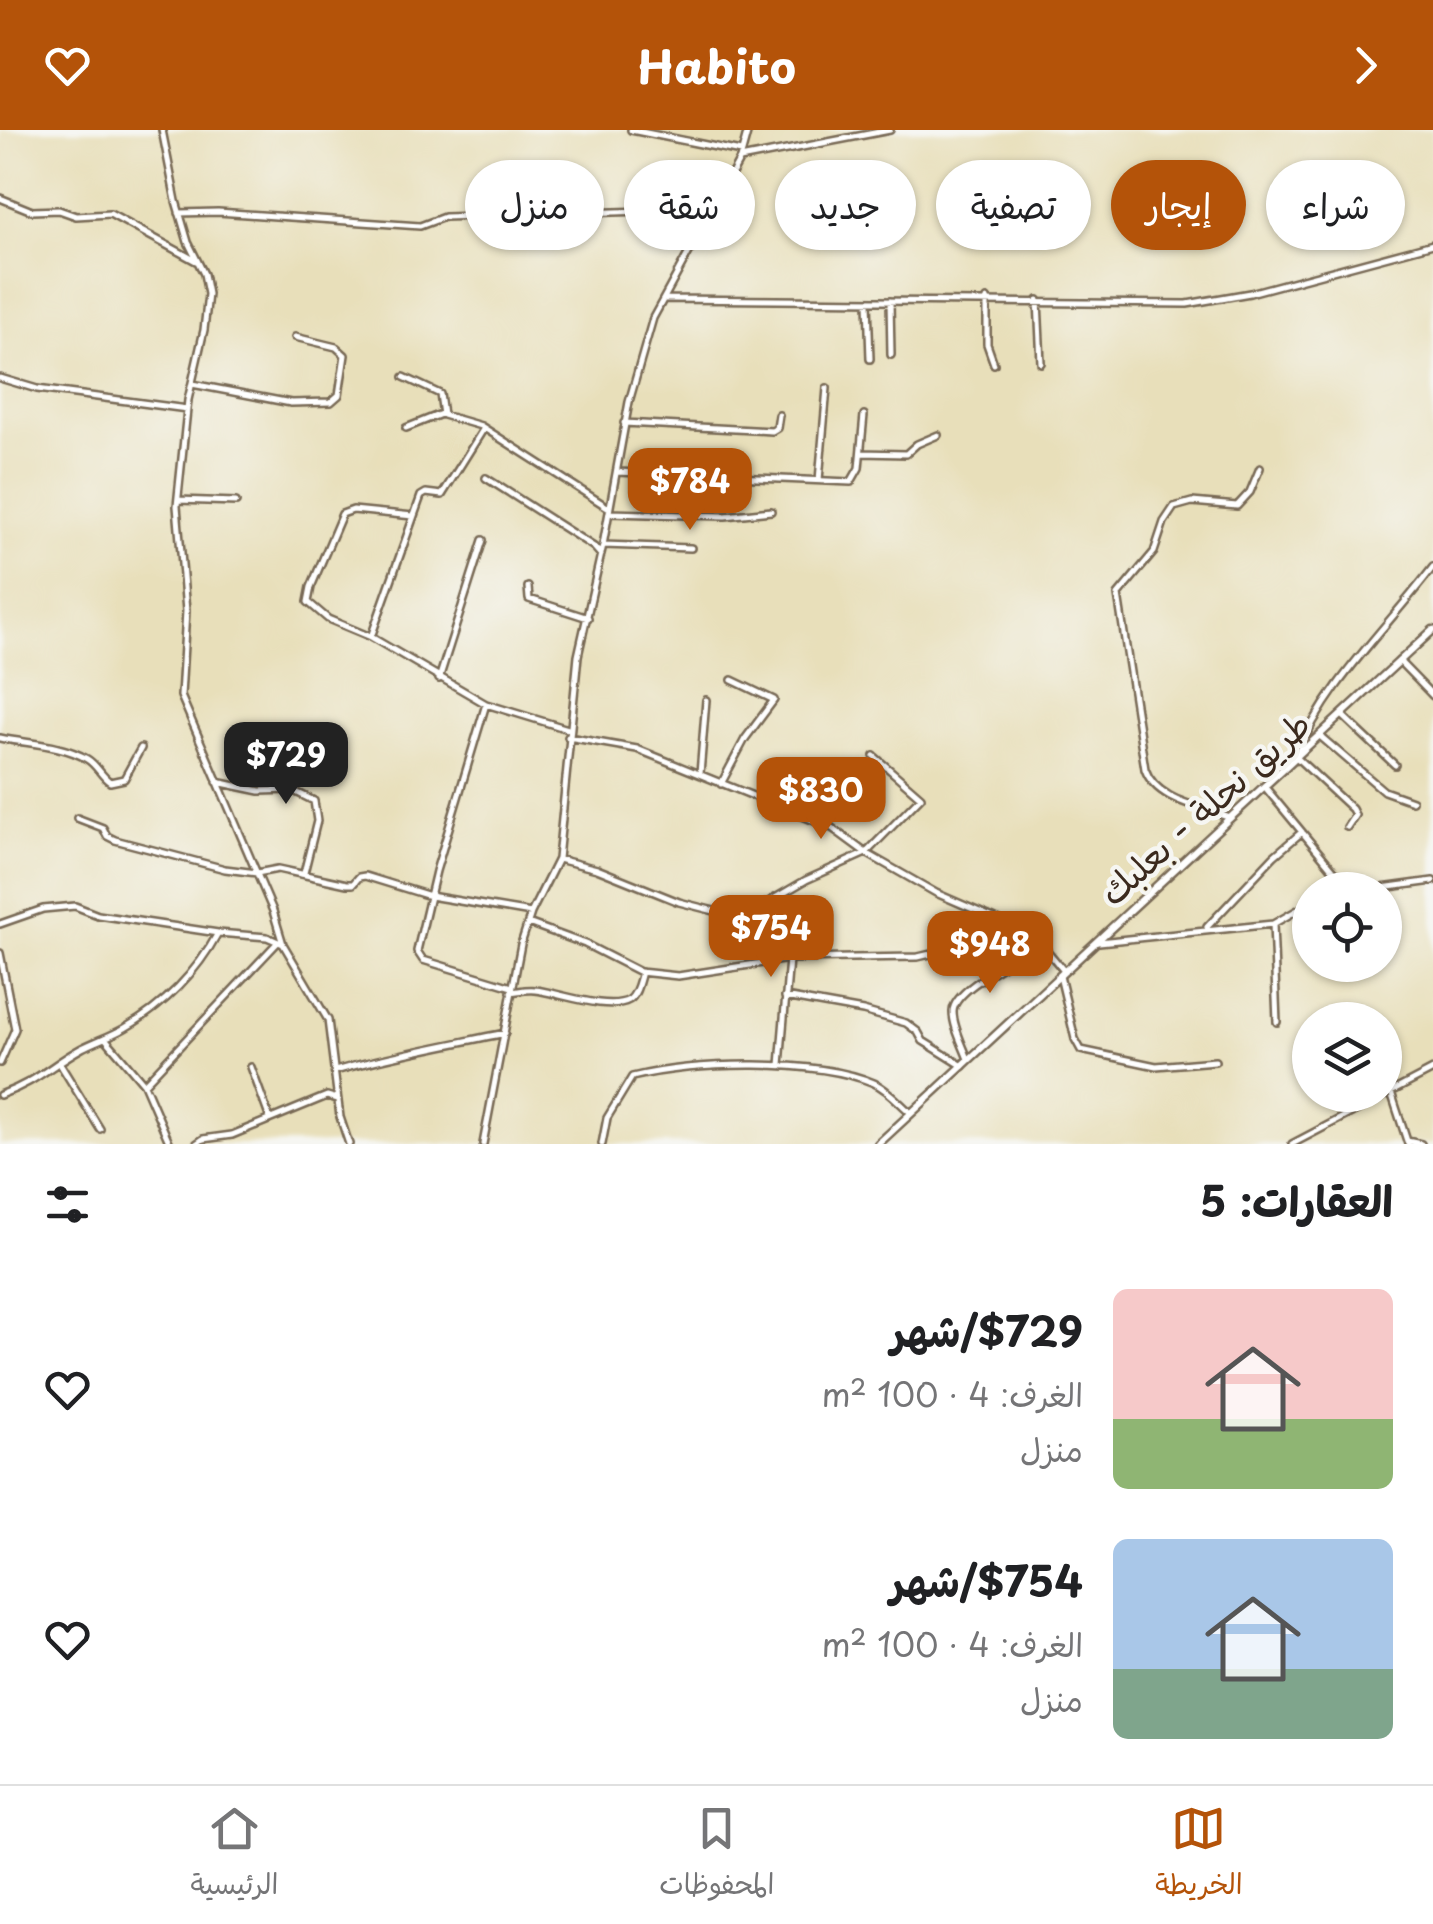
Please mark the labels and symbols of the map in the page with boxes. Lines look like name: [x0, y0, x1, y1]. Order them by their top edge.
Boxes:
pin: $784: [631, 448, 749, 533]
street label: طريق نحلة - بعلبك: [1086, 697, 1322, 917]
pin: $729: [227, 722, 345, 807]
pin: $830: [762, 757, 880, 842]
pin: $754: [712, 895, 830, 980]
pin: $948: [931, 911, 1049, 996]

